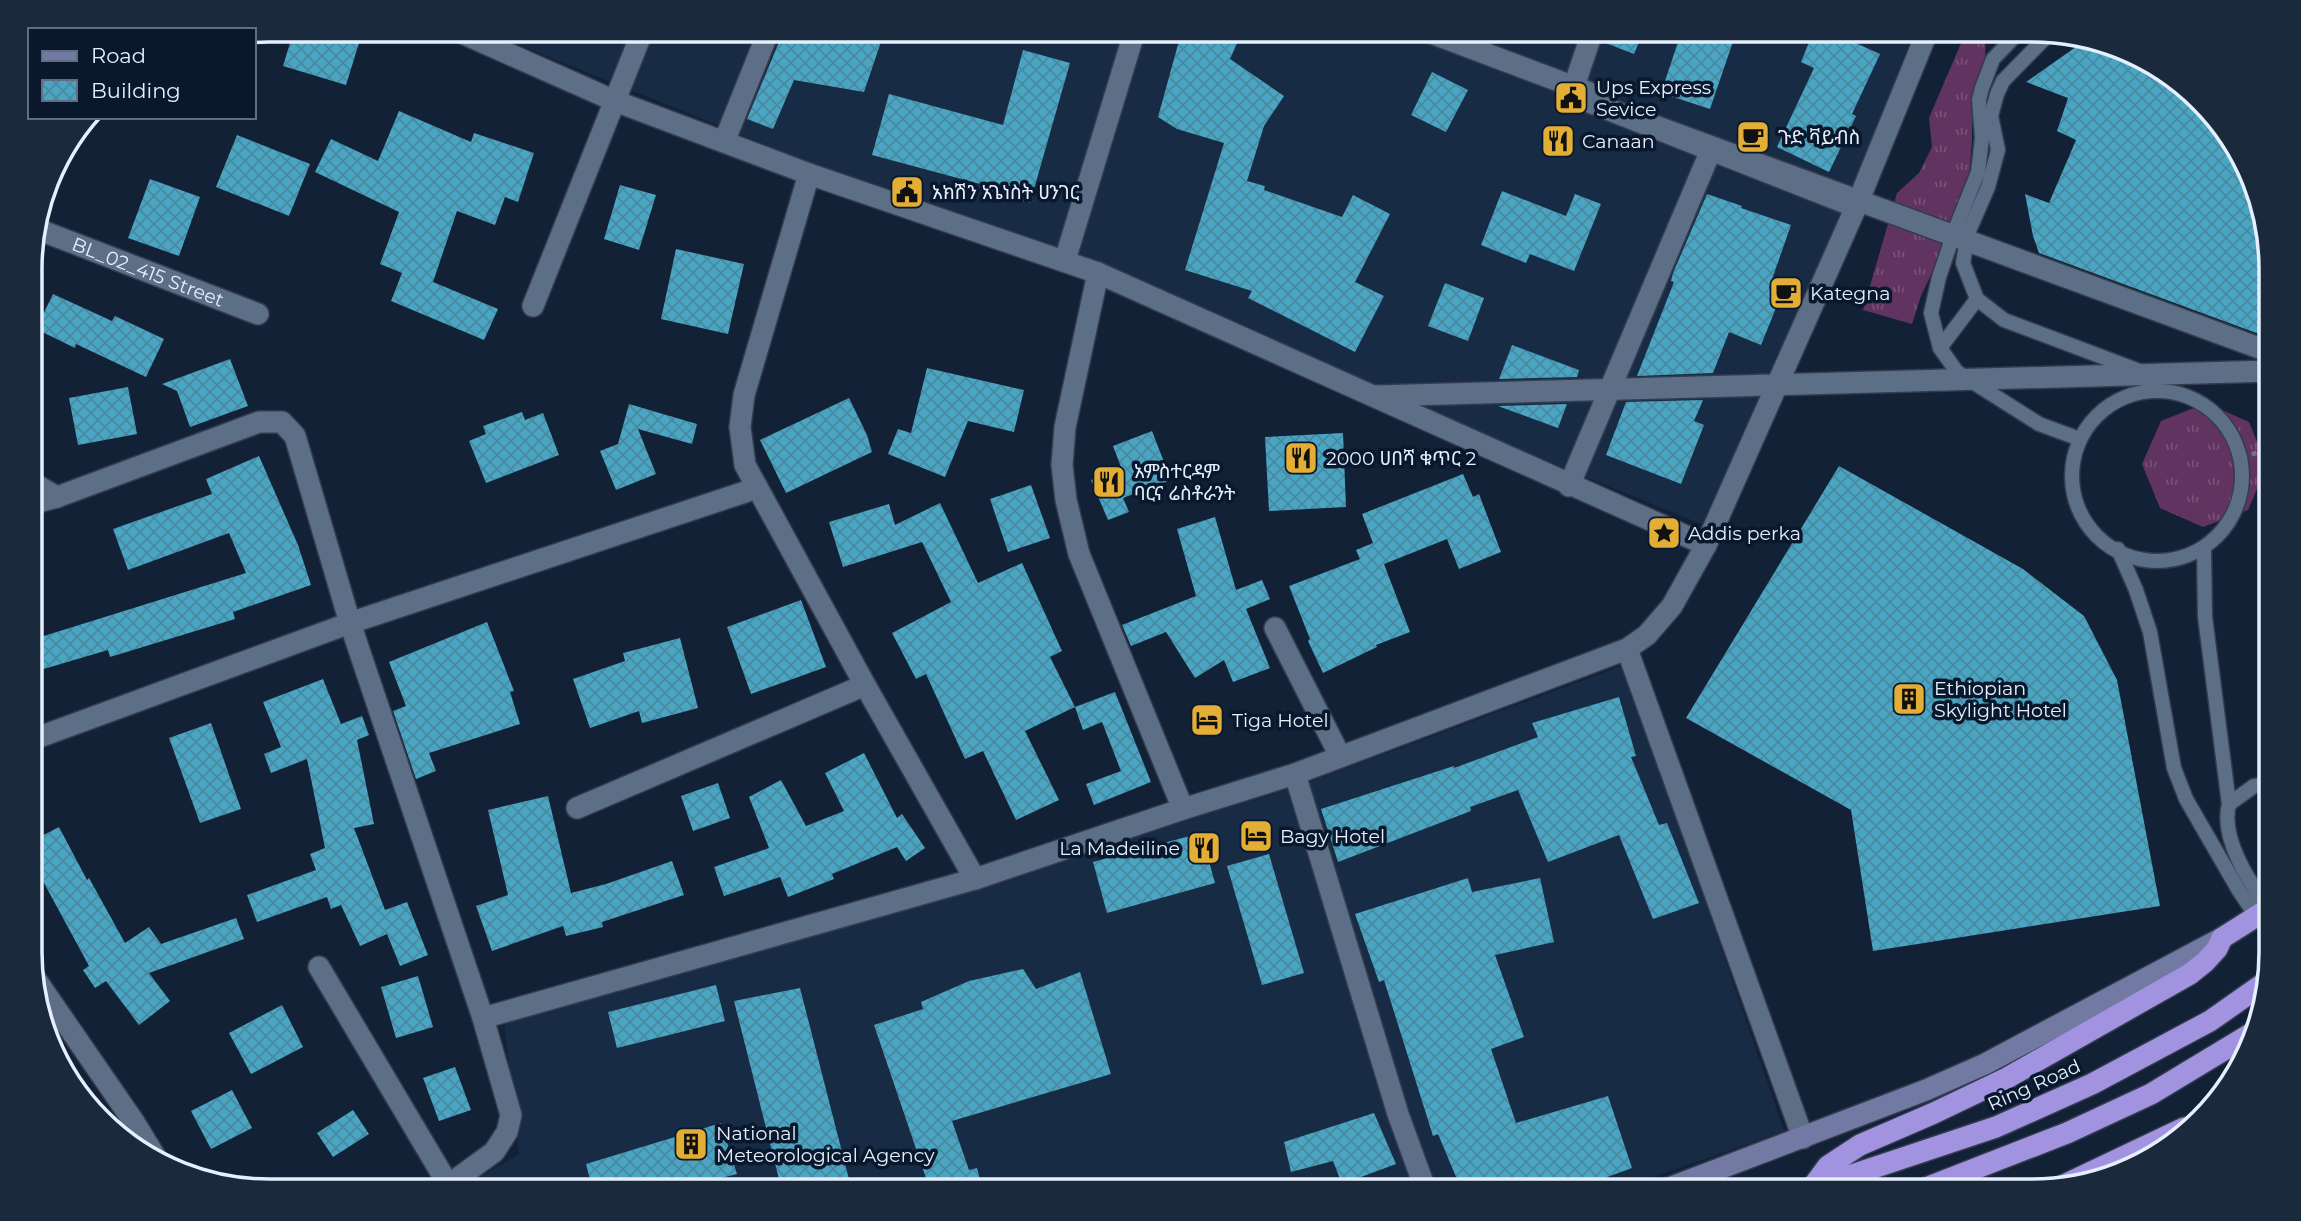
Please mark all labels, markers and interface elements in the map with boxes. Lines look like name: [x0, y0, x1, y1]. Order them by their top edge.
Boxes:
legend: [28, 28, 256, 119]
text: Road: [91, 43, 146, 68]
place label: Ups Express Sevice: [1596, 76, 1711, 121]
text: Building: [91, 78, 181, 103]
public building icon: Ups Express Sevice: [1552, 79, 1590, 117]
cafe icon: ጉድ ቫይብስ: [1734, 118, 1772, 156]
restaurant icon: Canaan: [1539, 122, 1577, 160]
place label: ጉድ ቫይብስ: [1778, 126, 1860, 149]
place label: Canaan: [1582, 130, 1655, 153]
public building icon: አክሽን አጌነስት ሀንገር: [888, 173, 926, 211]
place label: አክሽን አጌነስት ሀንገር: [932, 181, 1080, 204]
street label: BL_02_415 Street: [69, 232, 228, 311]
cafe icon: Kategna: [1767, 274, 1805, 312]
place label: Kategna: [1810, 282, 1890, 305]
restaurant icon: 2000 ሀበሻ ቁጥር 2: [1282, 439, 1320, 477]
place label: 2000 ሀበሻ ቁጥር 2: [1326, 447, 1477, 470]
place label: አምስተርዳም ባርና ሬስቶራንት: [1134, 460, 1236, 505]
restaurant icon: አምስተርዳም ባርና ሬስቶራንት: [1090, 463, 1128, 501]
place icon: Addis perka: [1645, 514, 1683, 552]
place label: Addis perka: [1688, 522, 1801, 545]
place label: Ethiopian Skylight Hotel: [1934, 677, 2067, 722]
building icon: Ethiopian Skylight Hotel: [1890, 680, 1928, 718]
hotel icon: Tiga Hotel: [1188, 701, 1226, 739]
place label: Tiga Hotel: [1232, 709, 1329, 732]
hotel icon: Bagy Hotel: [1237, 817, 1275, 855]
place label: Bagy Hotel: [1280, 825, 1385, 848]
restaurant icon: La Madeiline: [1185, 829, 1223, 867]
place label: La Madeiline: [1059, 837, 1180, 860]
street label: Ring Road: [1984, 1054, 2084, 1116]
place label: National Meteorological Agency: [716, 1122, 935, 1167]
building icon: National Meteorological Agency: [672, 1125, 710, 1163]

